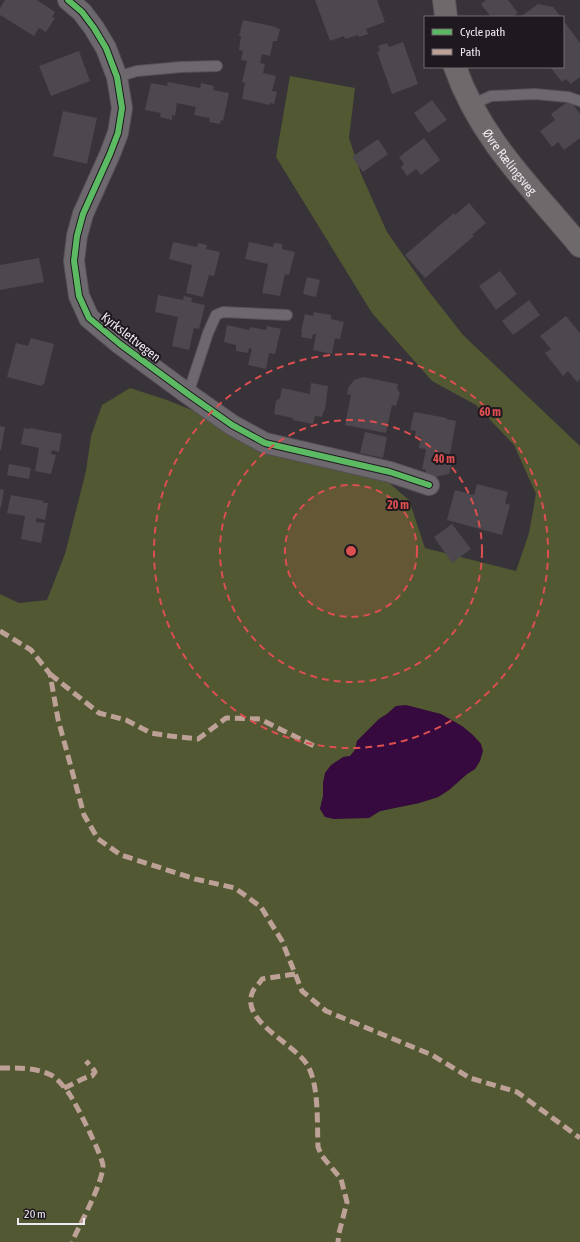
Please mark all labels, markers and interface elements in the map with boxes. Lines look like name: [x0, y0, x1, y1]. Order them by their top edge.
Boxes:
legend: [424, 16, 564, 68]
text: Cycle path: [460, 25, 505, 39]
text: Path: [460, 45, 481, 59]
street label: Øvre Rælingsveg: [480, 126, 540, 198]
street label: Kyrkslettvegen: [98, 309, 164, 365]
text: 60 m: [479, 405, 501, 419]
text: 40 m: [432, 452, 455, 466]
text: 20 m: [387, 498, 409, 512]
centre of rings: [344, 544, 358, 558]
scale bar: [18, 1200, 84, 1226]
text: 20 m: [24, 1207, 46, 1221]

